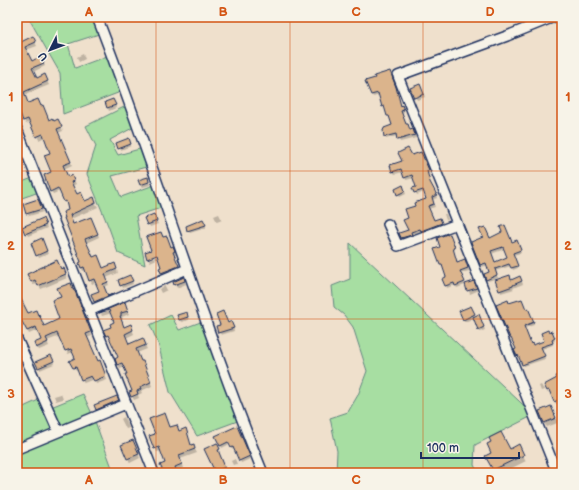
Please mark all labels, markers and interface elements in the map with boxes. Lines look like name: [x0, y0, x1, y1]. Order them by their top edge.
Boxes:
text: A: [84, 4, 93, 20]
text: B: [218, 4, 228, 20]
text: C: [351, 4, 361, 20]
text: D: [485, 4, 495, 20]
north arrow: [30, 30, 70, 70]
text: U: [35, 49, 50, 64]
text: 1: [8, 89, 14, 105]
text: 1: [565, 89, 571, 105]
text: 2: [7, 238, 15, 254]
text: 2: [564, 238, 572, 254]
text: 3: [7, 386, 15, 402]
text: 3: [564, 386, 572, 402]
scale bar: [421, 434, 519, 460]
text: 100 m: [427, 441, 459, 456]
text: A: [84, 472, 93, 488]
text: B: [218, 472, 228, 488]
text: C: [351, 472, 361, 488]
text: D: [485, 472, 495, 488]

